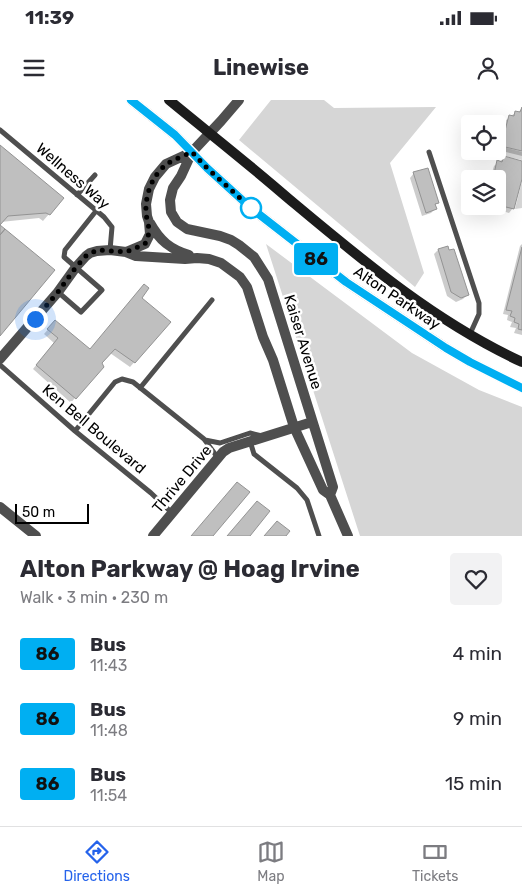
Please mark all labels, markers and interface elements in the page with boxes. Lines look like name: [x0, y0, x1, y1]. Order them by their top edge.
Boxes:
text: 11:39: [25, 6, 74, 29]
icon: menu: [20, 54, 48, 82]
text: Linewise: [213, 54, 309, 81]
icon: person: [474, 54, 502, 82]
map controls: [461, 115, 506, 215]
button: locate: [461, 115, 506, 160]
street label: Wellness Way: [32, 139, 114, 213]
button: layers: [461, 170, 506, 215]
unlabelled marker: [240, 197, 262, 219]
line badge: 86: [294, 243, 338, 275]
text: 86: [304, 248, 328, 270]
street label: Alton Parkway: [350, 262, 444, 334]
street label: Kaiser Avenue: [280, 292, 326, 392]
your location: [23, 307, 48, 332]
street label: Ken Bell Boulevard: [39, 381, 149, 477]
street label: Thrive Drive: [148, 441, 216, 517]
scale bar: [15, 501, 89, 524]
text: 50 m: [22, 504, 55, 521]
button: heart: [450, 553, 502, 605]
text: Alton Parkway @ Hoag Irvine: [20, 555, 360, 583]
text: Walk · 3 min · 230 m: [20, 588, 168, 607]
text: Bus: [90, 633, 126, 656]
text: 4 min: [453, 642, 502, 665]
text: 86: [36, 643, 59, 665]
text: 11:43: [90, 656, 127, 675]
text: Bus: [90, 698, 126, 721]
text: 9 min: [453, 707, 502, 730]
text: 86: [36, 708, 59, 730]
text: 11:48: [90, 721, 128, 740]
text: Bus: [90, 763, 126, 786]
text: 15 min: [445, 772, 502, 795]
text: 86: [36, 773, 59, 795]
text: 11:54: [90, 786, 127, 805]
tab: Directions: [64, 838, 130, 885]
tab: Map: [257, 838, 285, 885]
tab: Tickets: [412, 838, 458, 885]

